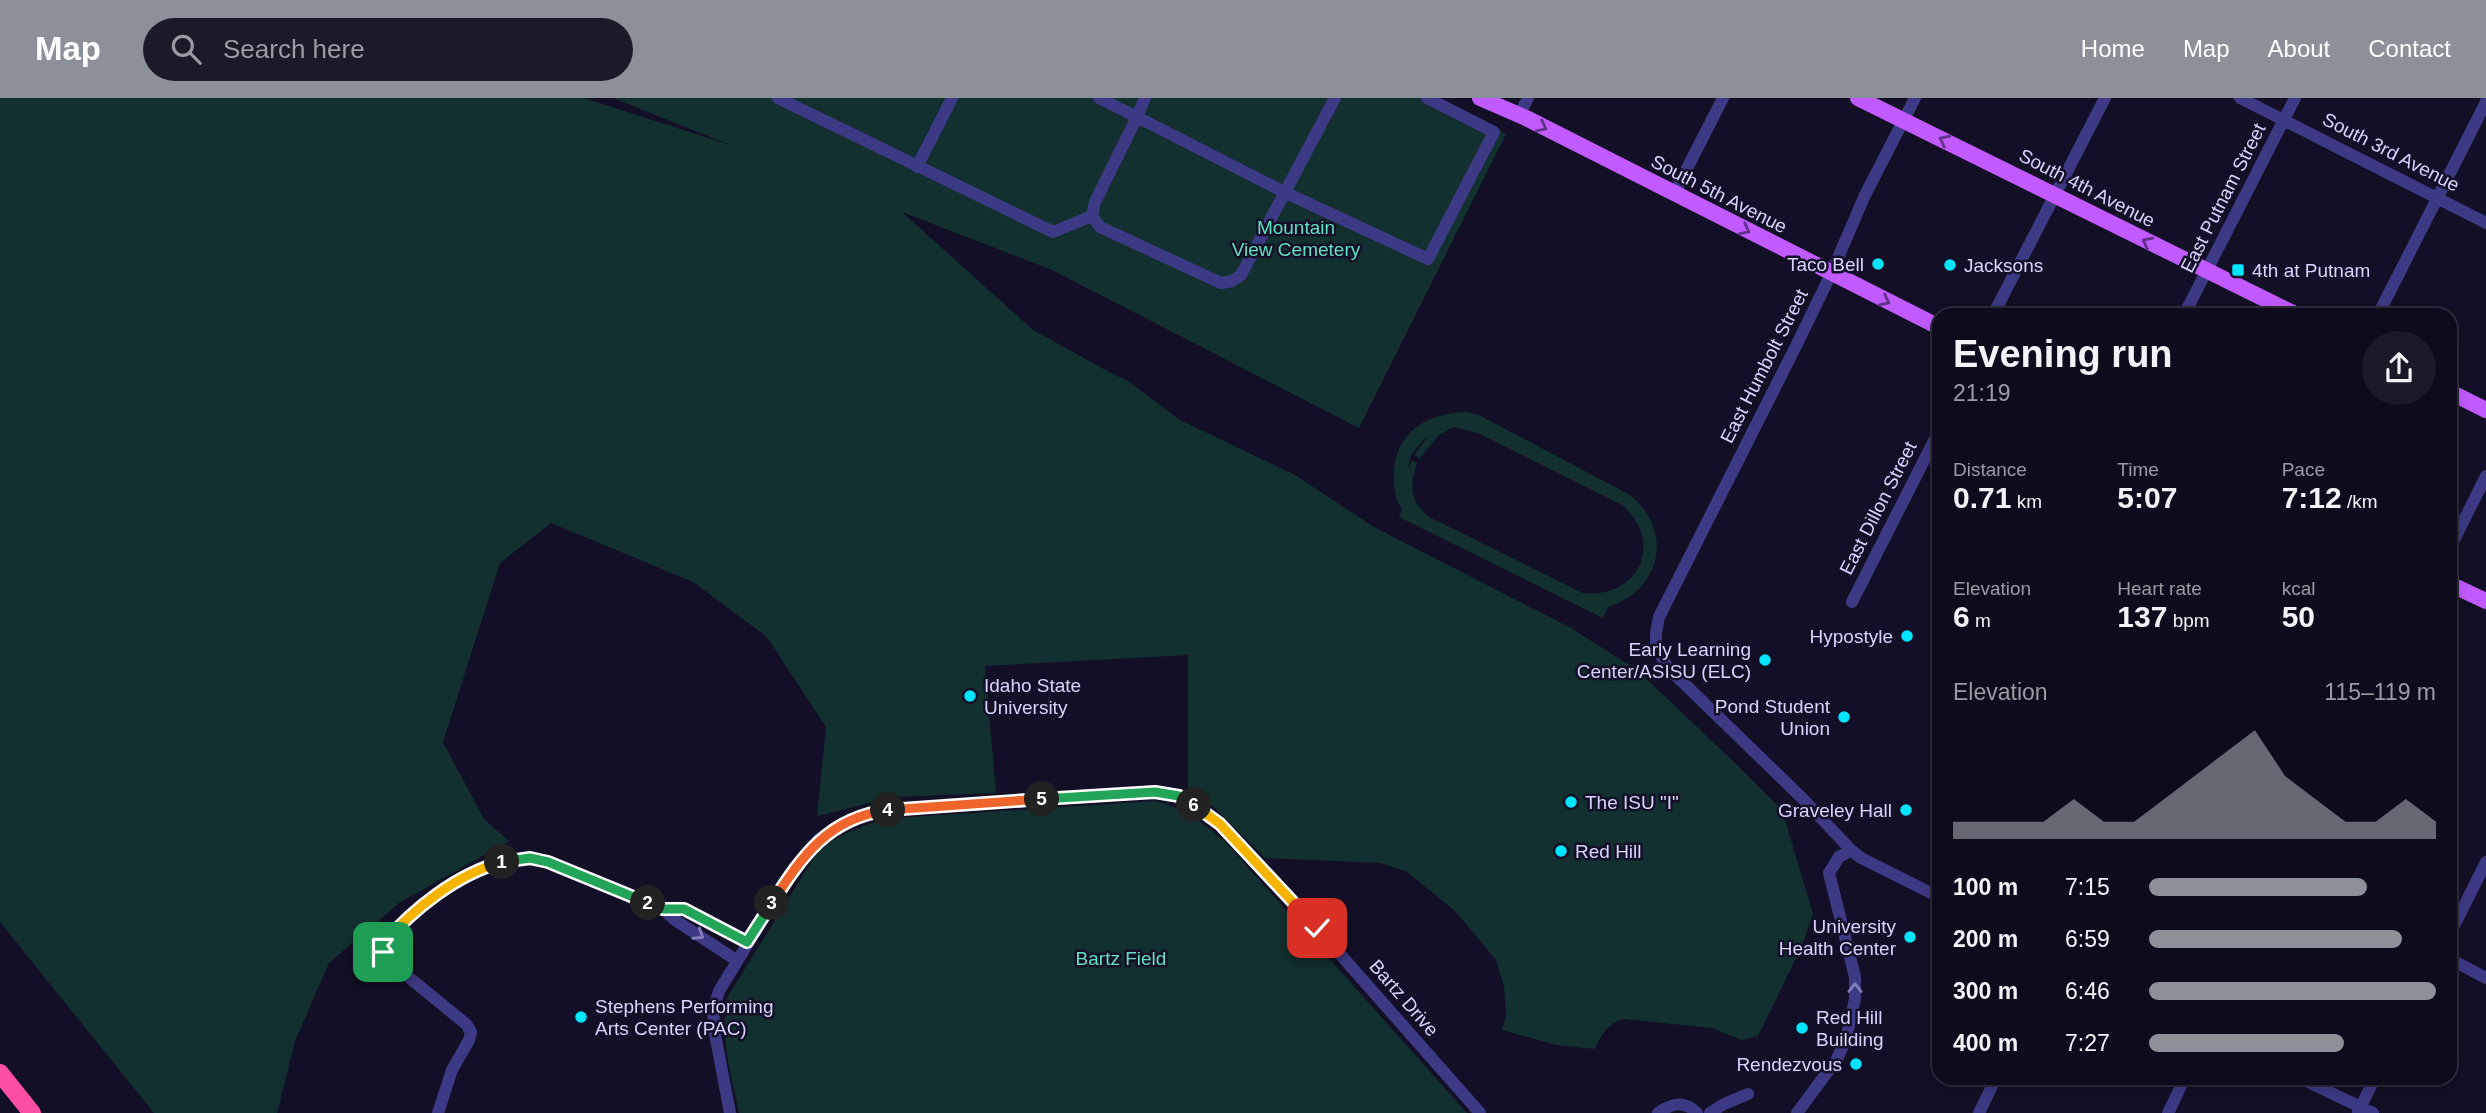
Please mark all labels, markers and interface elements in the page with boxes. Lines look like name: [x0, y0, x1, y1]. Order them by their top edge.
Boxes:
search box: [143, 18, 633, 81]
text: Map: [35, 30, 101, 67]
icon: search: [167, 30, 205, 68]
text: Search here: [223, 34, 365, 64]
text: Home: [2081, 35, 2145, 62]
text: Map: [2183, 35, 2230, 62]
text: About: [2268, 35, 2330, 62]
text: Contact: [2368, 35, 2451, 62]
street label: South 3rd Avenue: [2319, 108, 2463, 196]
one-way arrow: [1535, 118, 1547, 132]
street label: East Putnam Street: [2176, 119, 2270, 276]
one-way arrow: [1939, 134, 1951, 148]
street label: South 4th Avenue: [2016, 145, 2158, 231]
street label: South 5th Avenue: [1648, 151, 1790, 237]
park label: Mountain View Cemetery: [1232, 217, 1361, 260]
one-way arrow: [1738, 222, 1750, 236]
one-way arrow: [2142, 236, 2154, 250]
place label: Taco Bell: [1787, 254, 1864, 275]
place label: Jacksons: [1964, 255, 2043, 276]
marker: Taco Bell: [1870, 256, 1886, 272]
marker: Jacksons: [1942, 257, 1958, 273]
place label: 4th at Putnam: [2252, 260, 2370, 281]
marker: 4th at Putnam: [2230, 262, 2246, 278]
street label: East Humbolt Street: [1716, 285, 1812, 447]
one-way arrow: [1878, 292, 1890, 306]
button: share: [2362, 331, 2436, 405]
text: Evening run: [1953, 333, 2173, 375]
text: 21:19: [1953, 380, 2011, 406]
street label: East Dillon Street: [1835, 437, 1921, 578]
text: Distance: [1953, 459, 2027, 480]
text: Time: [2117, 459, 2159, 480]
text: Pace: [2282, 459, 2325, 480]
text: 0.71: [1953, 481, 2011, 514]
text: 5:07: [2117, 481, 2177, 514]
text: 7:12: [2282, 481, 2342, 514]
text: km: [2011, 491, 2042, 512]
text: /km: [2342, 491, 2378, 512]
text: Elevation: [1953, 578, 2031, 599]
text: Heart rate: [2117, 578, 2202, 599]
text: kcal: [2282, 578, 2315, 599]
text: 6: [1953, 600, 1970, 633]
text: 137: [2117, 600, 2167, 633]
text: 50: [2282, 600, 2315, 633]
text: m: [1970, 610, 1991, 631]
text: bpm: [2167, 610, 2210, 631]
place label: Hypostyle: [1810, 626, 1893, 647]
marker: Hypostyle: [1899, 628, 1915, 644]
place label: Early Learning Center/ASISU (ELC): [1577, 639, 1751, 682]
marker: Early Learning Center/ASISU (ELC): [1757, 652, 1773, 668]
place label: Idaho State University: [984, 675, 1081, 718]
text: Elevation: [1953, 679, 2048, 705]
text: 115–119 m: [2324, 679, 2436, 705]
marker: Idaho State University: [962, 688, 978, 704]
place label: Pond Student Union: [1715, 696, 1831, 739]
marker: Pond Student Union: [1836, 709, 1852, 725]
pin: 5: [1024, 782, 1060, 816]
text: 5: [1036, 788, 1047, 809]
pin: 6: [1176, 788, 1212, 822]
pin: 4: [870, 792, 906, 828]
place label: The ISU "I": [1585, 792, 1679, 813]
text: 6: [1188, 794, 1199, 815]
marker: The ISU "I": [1563, 794, 1579, 810]
text: 4: [882, 799, 893, 820]
place label: Graveley Hall: [1778, 800, 1892, 821]
marker: Graveley Hall: [1898, 802, 1914, 818]
place label: Red Hill: [1575, 841, 1642, 862]
marker: Red Hill: [1553, 843, 1569, 859]
pin: 1: [484, 844, 520, 880]
text: 1: [496, 851, 507, 872]
text: 100 m: [1953, 874, 2018, 900]
text: 7:15: [2065, 874, 2110, 900]
pin: 2: [630, 886, 666, 920]
pin: 3: [754, 886, 790, 920]
text: 2: [642, 892, 653, 913]
text: 3: [766, 892, 777, 913]
pin: [1287, 898, 1347, 958]
icon: check: [1298, 909, 1336, 947]
place label: University Health Center: [1779, 916, 1897, 959]
pin: [353, 922, 413, 982]
text: 200 m: [1953, 926, 2018, 952]
text: 6:59: [2065, 926, 2110, 952]
one-way arrow: [691, 927, 704, 940]
marker: University Health Center: [1902, 929, 1918, 945]
icon: arrive: [364, 933, 402, 971]
park label: Bartz Field: [1076, 948, 1166, 969]
street label: Bartz Drive: [1365, 956, 1443, 1040]
text: 300 m: [1953, 978, 2018, 1004]
text: 6:46: [2065, 978, 2110, 1004]
one-way arrow: [1847, 982, 1863, 992]
place label: Stephens Performing Arts Center (PAC): [595, 996, 774, 1039]
place label: Red Hill Building: [1816, 1007, 1884, 1050]
marker: Stephens Performing Arts Center (PAC): [573, 1009, 589, 1025]
marker: Red Hill Building: [1794, 1020, 1810, 1036]
text: 400 m: [1953, 1030, 2018, 1056]
text: 7:27: [2065, 1030, 2110, 1056]
place label: Rendezvous: [1736, 1054, 1842, 1075]
marker: Rendezvous: [1848, 1056, 1864, 1072]

